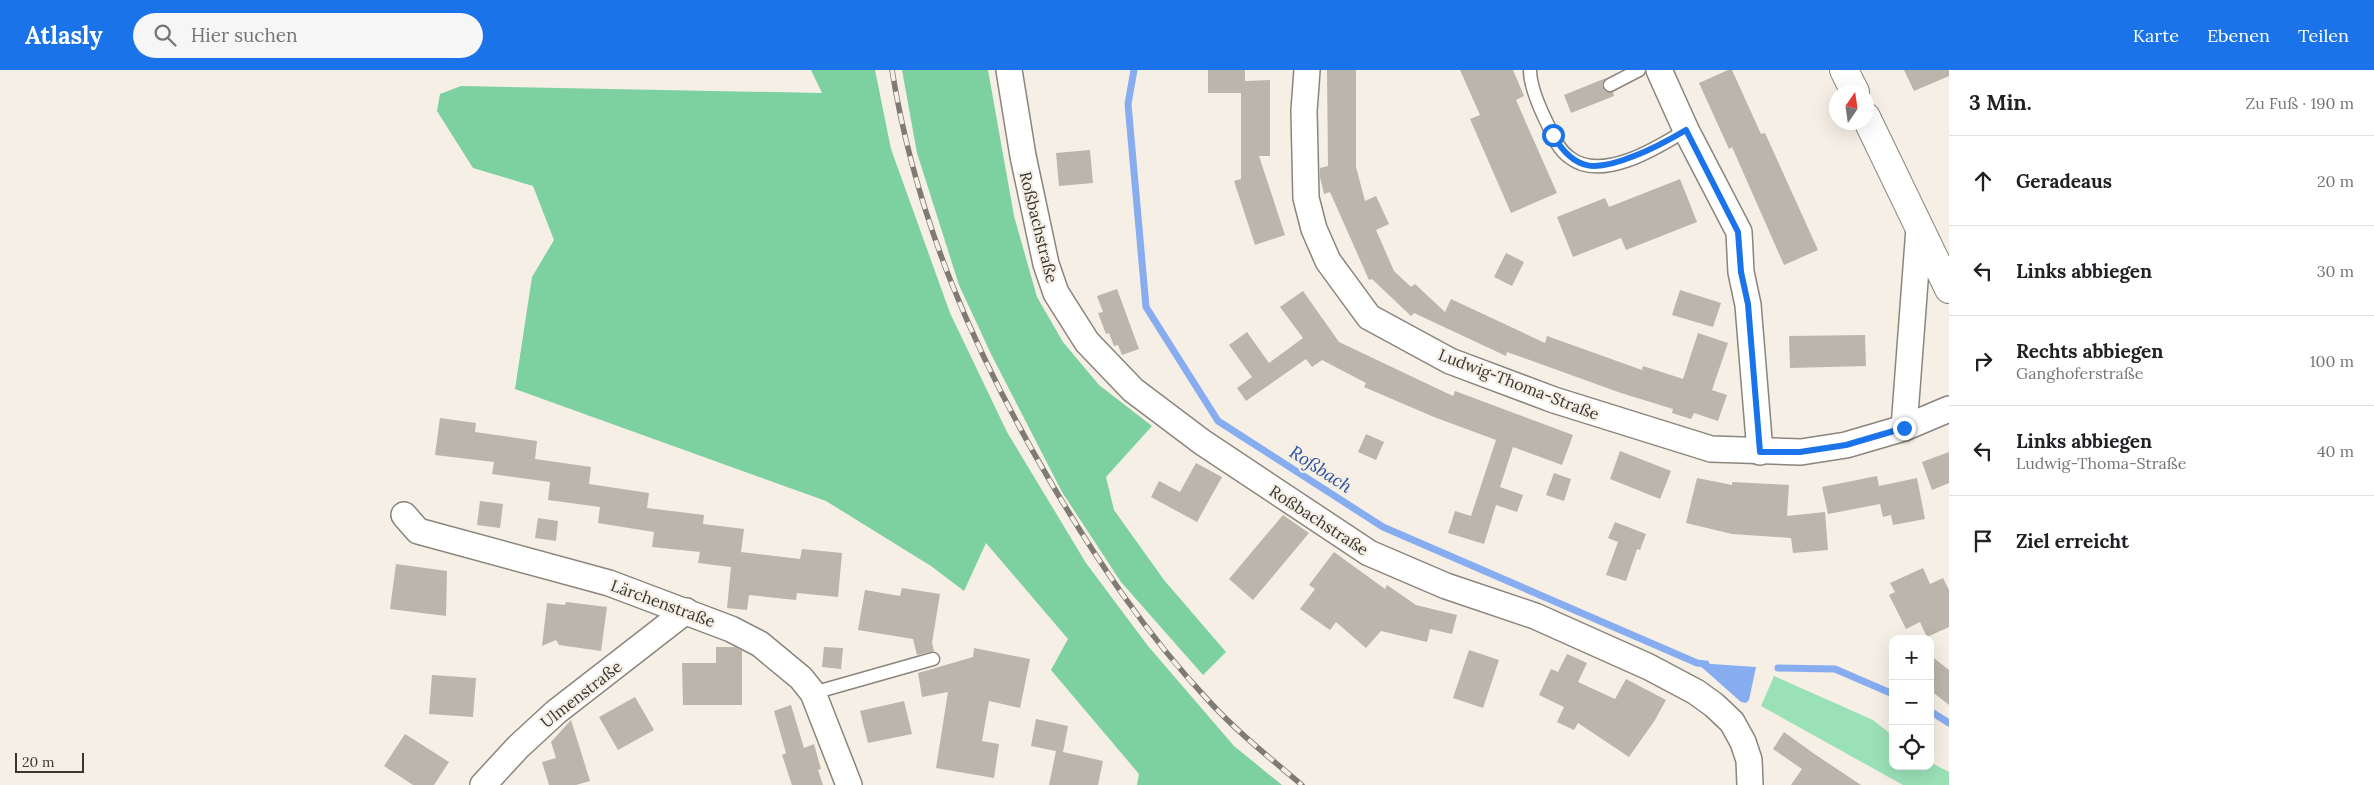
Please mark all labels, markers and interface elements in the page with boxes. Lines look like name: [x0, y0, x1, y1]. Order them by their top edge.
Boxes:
search box: [133, 13, 483, 58]
text: Atlasly: [25, 20, 103, 51]
icon: search: [151, 21, 179, 49]
text: Hier suchen: [191, 23, 298, 47]
text: Karte: [2133, 24, 2179, 47]
text: Ebenen: [2207, 24, 2270, 47]
text: Teilen: [2298, 24, 2349, 47]
north arrow: [1829, 85, 1874, 130]
text: 3 Min.: [1969, 89, 2032, 116]
text: Zu Fuß · 190 m: [2245, 93, 2354, 113]
route start: [1542, 124, 1565, 147]
icon: ahead: [1969, 167, 1997, 195]
street label: Roßbachstraße: [1016, 169, 1063, 285]
text: Geradeaus: [2016, 169, 2112, 193]
text: 20 m: [2317, 171, 2354, 191]
icon: left: [1969, 257, 1997, 285]
text: Links abbiegen: [2016, 259, 2152, 283]
text: 30 m: [2317, 261, 2354, 281]
text: Rechts abbiegen: [2016, 339, 2163, 363]
street label: Ludwig-Thoma-Straße: [1436, 344, 1602, 424]
icon: right: [1969, 347, 1997, 375]
text: 100 m: [2310, 351, 2354, 371]
text: Ganghoferstraße: [2016, 363, 2143, 383]
route end: [1893, 417, 1916, 440]
text: Links abbiegen: [2016, 429, 2152, 453]
icon: left: [1969, 437, 1997, 465]
water label: Roßbach: [1285, 440, 1357, 498]
text: 40 m: [2317, 441, 2354, 461]
text: Ludwig-Thoma-Straße: [2016, 453, 2186, 473]
street label: Roßbachstraße: [1266, 481, 1373, 560]
icon: arrive: [1969, 527, 1997, 555]
text: Ziel erreicht: [2016, 529, 2129, 553]
street label: Lärchenstraße: [608, 575, 718, 631]
map controls: [1889, 635, 1934, 770]
button: +: [1889, 635, 1934, 680]
street label: Ulmenstraße: [537, 656, 626, 732]
button: −: [1889, 680, 1934, 725]
button: locate: [1889, 725, 1934, 770]
scale bar: [15, 750, 84, 773]
text: 20 m: [22, 753, 54, 771]

